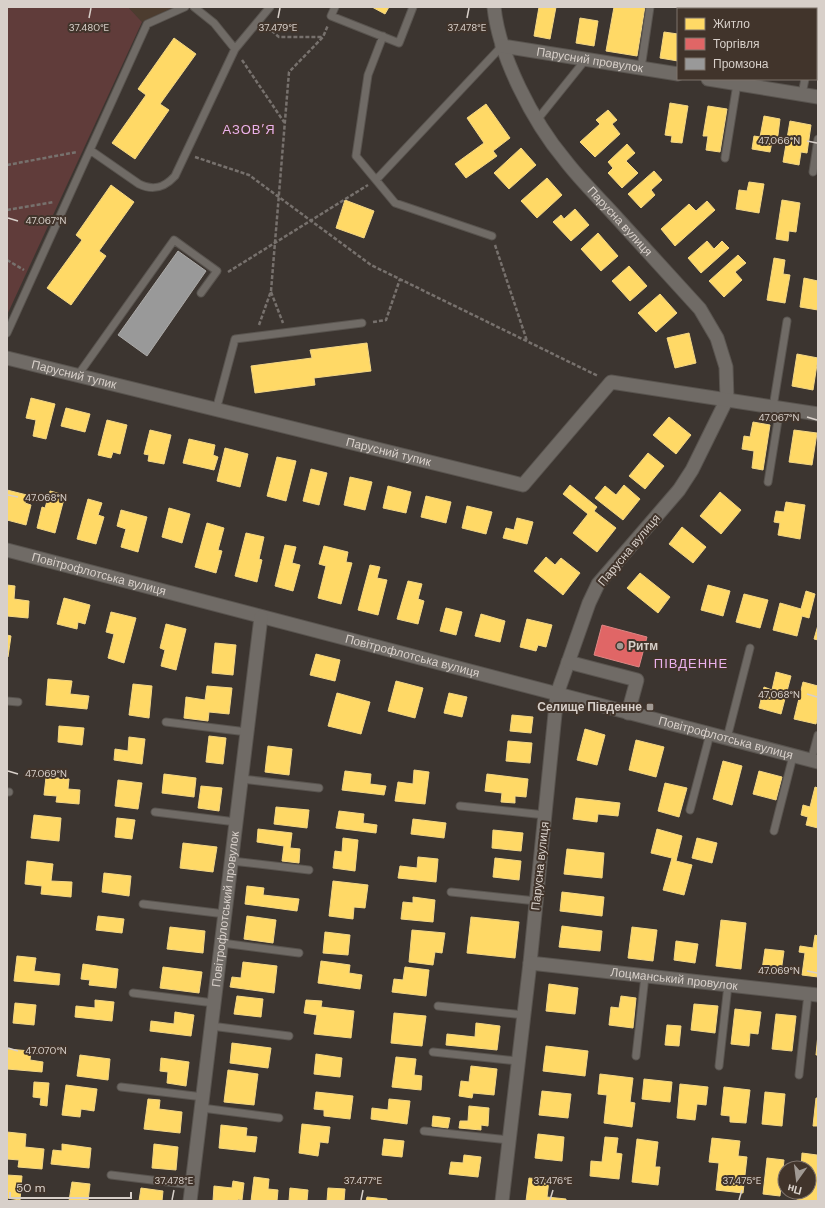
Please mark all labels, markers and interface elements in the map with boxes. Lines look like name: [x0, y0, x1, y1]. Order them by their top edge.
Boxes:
legend: [677, 8, 817, 80]
text: Житло: [713, 16, 750, 32]
text: 37.480°E: [69, 21, 110, 34]
text: 37.479°E: [259, 21, 298, 34]
text: 37.478°E: [448, 21, 487, 34]
text: Торгівля: [713, 36, 759, 52]
street label: Парусний провулок: [535, 44, 645, 76]
text: Промзона: [713, 56, 769, 72]
district label: АЗОВ’Я: [222, 121, 276, 138]
text: 47.066°N: [758, 134, 800, 147]
street label: Парусна вулиця: [584, 183, 656, 260]
text: 47.067°N: [26, 214, 67, 227]
street label: Парусний тупик: [30, 356, 119, 393]
text: 47.067°N: [759, 411, 800, 424]
street label: Парусний тупик: [344, 434, 434, 470]
text: 47.068°N: [25, 491, 67, 504]
street label: Парусна вулиця: [594, 511, 664, 589]
street label: Повітрофлотська вулиця: [30, 549, 168, 599]
street label: Повітрофлотська вулиця: [343, 631, 481, 681]
place label: Ритм: [628, 638, 658, 654]
marker: Ритм: [615, 641, 625, 651]
district label: ПІВДЕННЕ: [654, 655, 728, 672]
text: 47.068°N: [758, 688, 800, 701]
place label: Селище Південне: [537, 699, 642, 715]
marker: Селище Південне: [645, 702, 655, 712]
street label: Повітрофлотська вулиця: [657, 713, 795, 763]
text: 47.069°N: [25, 767, 67, 780]
street label: Парусна вулиця: [527, 821, 553, 911]
street label: Повітрофлотський провулок: [208, 830, 243, 988]
street label: Лоцманський провулок: [610, 964, 739, 994]
text: 47.069°N: [758, 964, 800, 977]
text: 47.070°N: [25, 1044, 67, 1057]
north arrow: [777, 1160, 817, 1200]
scale bar: [10, 1174, 131, 1200]
text: 37.478°E: [155, 1174, 194, 1187]
text: 37.477°E: [344, 1174, 382, 1187]
text: 37.476°E: [534, 1174, 573, 1187]
text: 37.475°E: [723, 1174, 762, 1187]
text: 50 m: [16, 1180, 45, 1196]
text: Пн: [786, 1181, 803, 1198]

